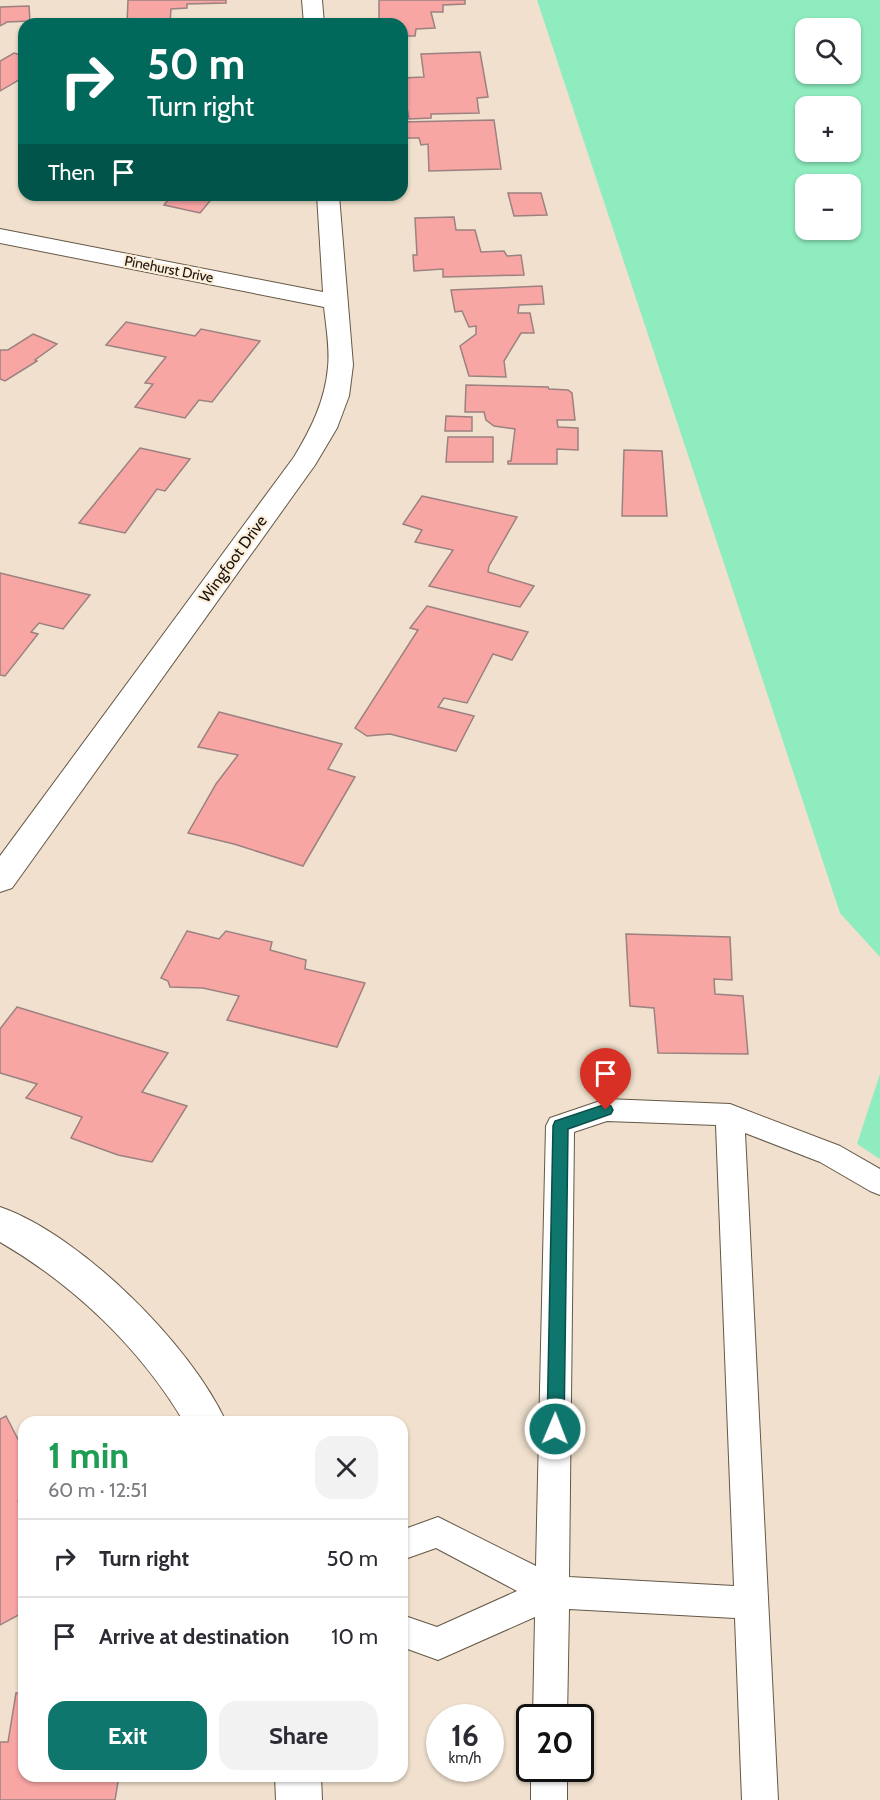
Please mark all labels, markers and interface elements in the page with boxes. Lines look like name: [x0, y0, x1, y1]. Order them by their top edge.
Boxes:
map controls: [795, 18, 861, 240]
button: search: [795, 18, 861, 84]
text: 50 m: [147, 38, 245, 90]
icon: right: [48, 42, 126, 120]
text: Turn right: [147, 90, 254, 123]
button: +: [795, 96, 861, 162]
icon: arrive: [107, 156, 140, 189]
text: Then: [48, 159, 95, 186]
button: −: [795, 174, 861, 240]
street label: Pinehurst Drive: [123, 252, 215, 286]
street label: Wingfoot Drive: [195, 512, 271, 606]
pin: [580, 1048, 631, 1110]
icon: arrive: [589, 1057, 622, 1090]
position arrow: [523, 1397, 587, 1461]
text: 1 min: [48, 1433, 129, 1477]
button: close: [315, 1436, 378, 1499]
text: 60 m · 12:51: [48, 1478, 148, 1502]
icon: right: [48, 1542, 81, 1575]
text: Turn right: [99, 1545, 189, 1572]
text: 50 m: [326, 1545, 378, 1572]
icon: arrive: [48, 1620, 81, 1653]
text: Arrive at destination: [99, 1623, 289, 1650]
text: 10 m: [331, 1623, 378, 1650]
button: Exit: [48, 1701, 207, 1770]
button: Share: [219, 1701, 378, 1770]
speed limit sign: 20: [516, 1704, 594, 1782]
text: 16: [451, 1717, 479, 1754]
text: km/h: [449, 1749, 481, 1767]

